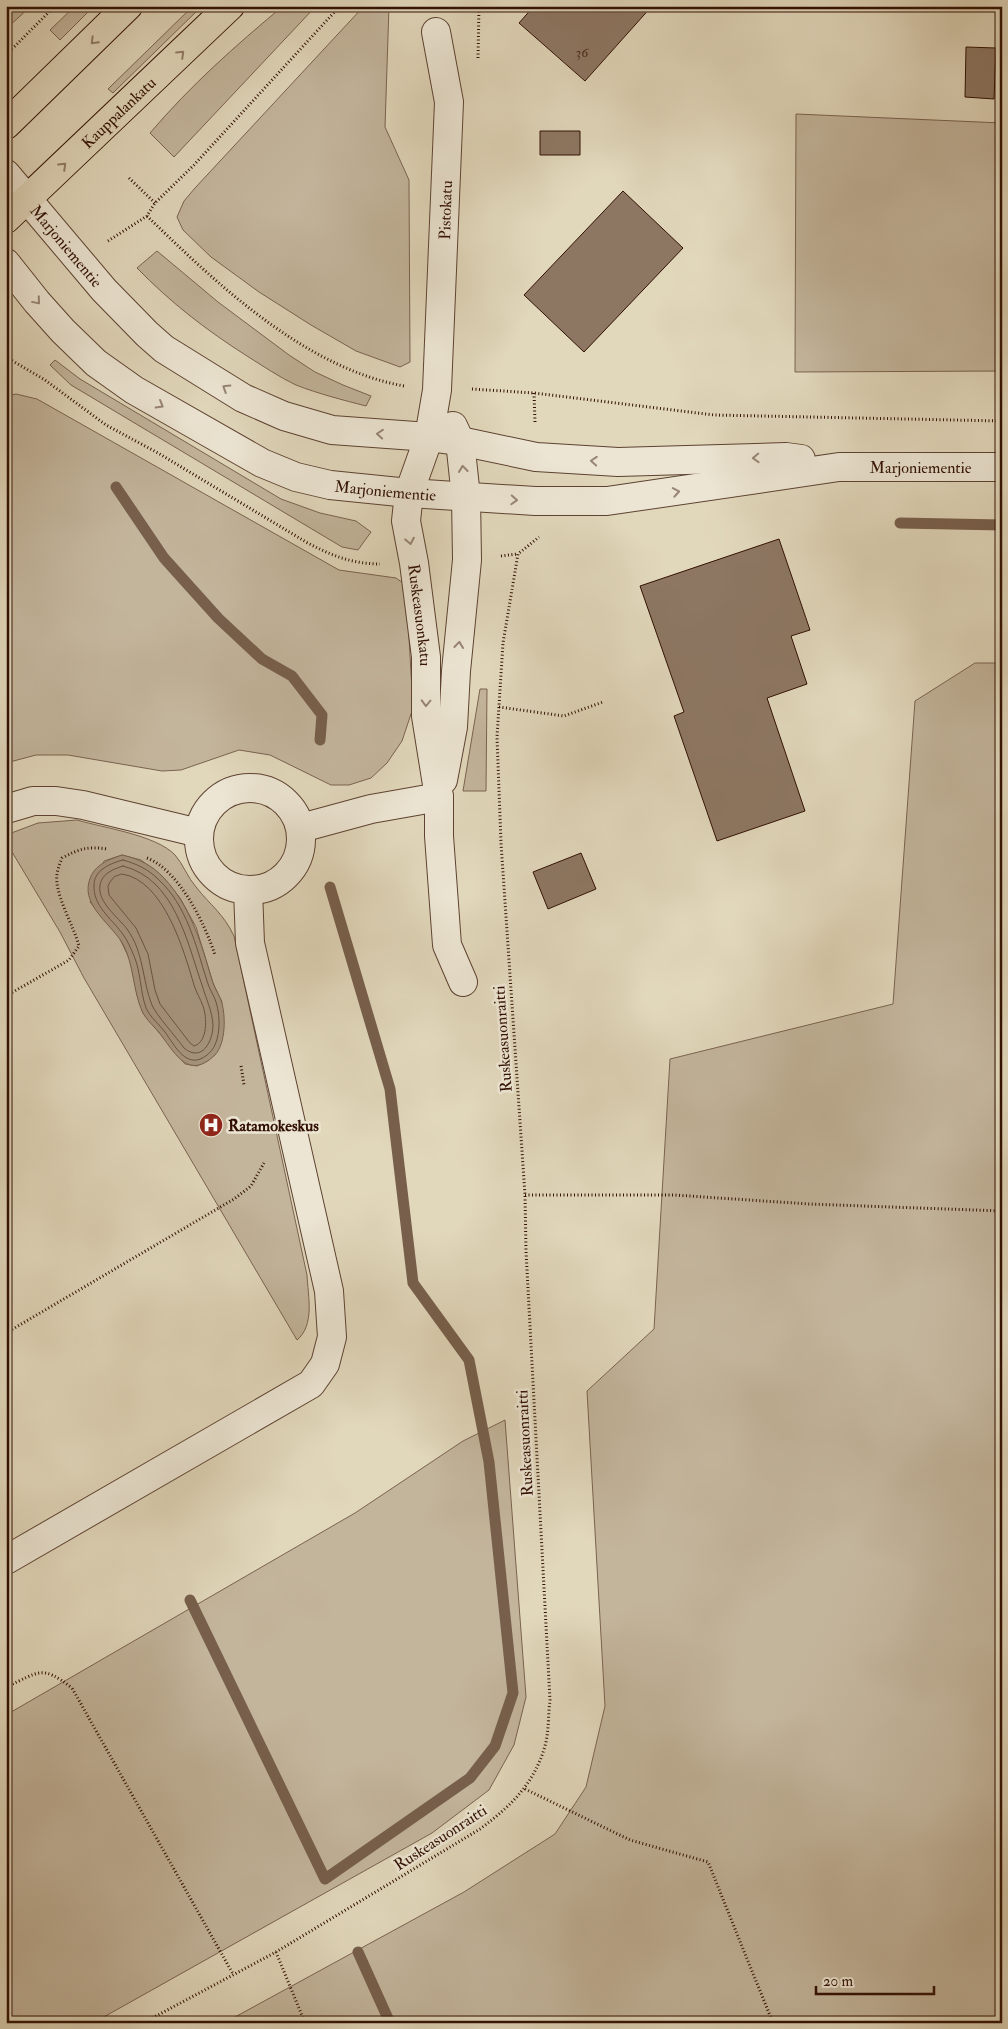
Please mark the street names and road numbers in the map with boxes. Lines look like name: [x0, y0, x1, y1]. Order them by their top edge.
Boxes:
street label: Kauppalankatu: [78, 73, 160, 153]
street label: Pistokatu: [435, 180, 457, 240]
street label: Marjoniementie: [25, 201, 107, 292]
street label: Marjoniementie: [870, 458, 972, 478]
street label: Marjoniementie: [334, 477, 437, 506]
street label: Ruskeasuonkatu: [403, 563, 435, 666]
street label: Ruskeasuonraitti: [489, 985, 517, 1093]
street label: Ruskeasuonraitti: [512, 1389, 538, 1497]
street label: Ruskeasuonraitti: [390, 1800, 491, 1875]

